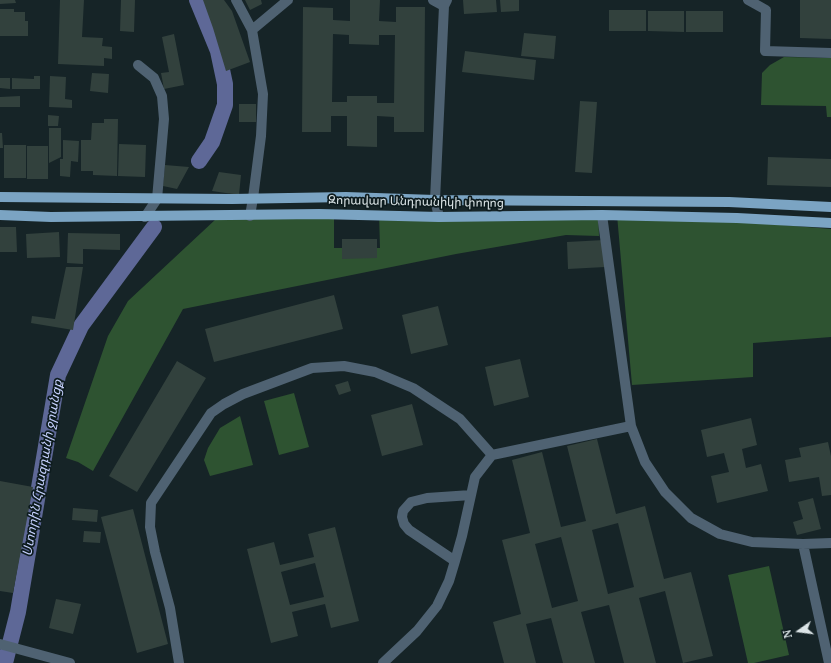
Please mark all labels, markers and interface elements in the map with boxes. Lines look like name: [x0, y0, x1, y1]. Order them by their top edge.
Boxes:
street label: Զորավար Անդրանիկի փողոց: [328, 193, 504, 211]
water label: Ստորին Հրազդանի ջրանցք: [20, 379, 66, 557]
north arrow: [779, 611, 819, 651]
text: N: [780, 628, 795, 640]

